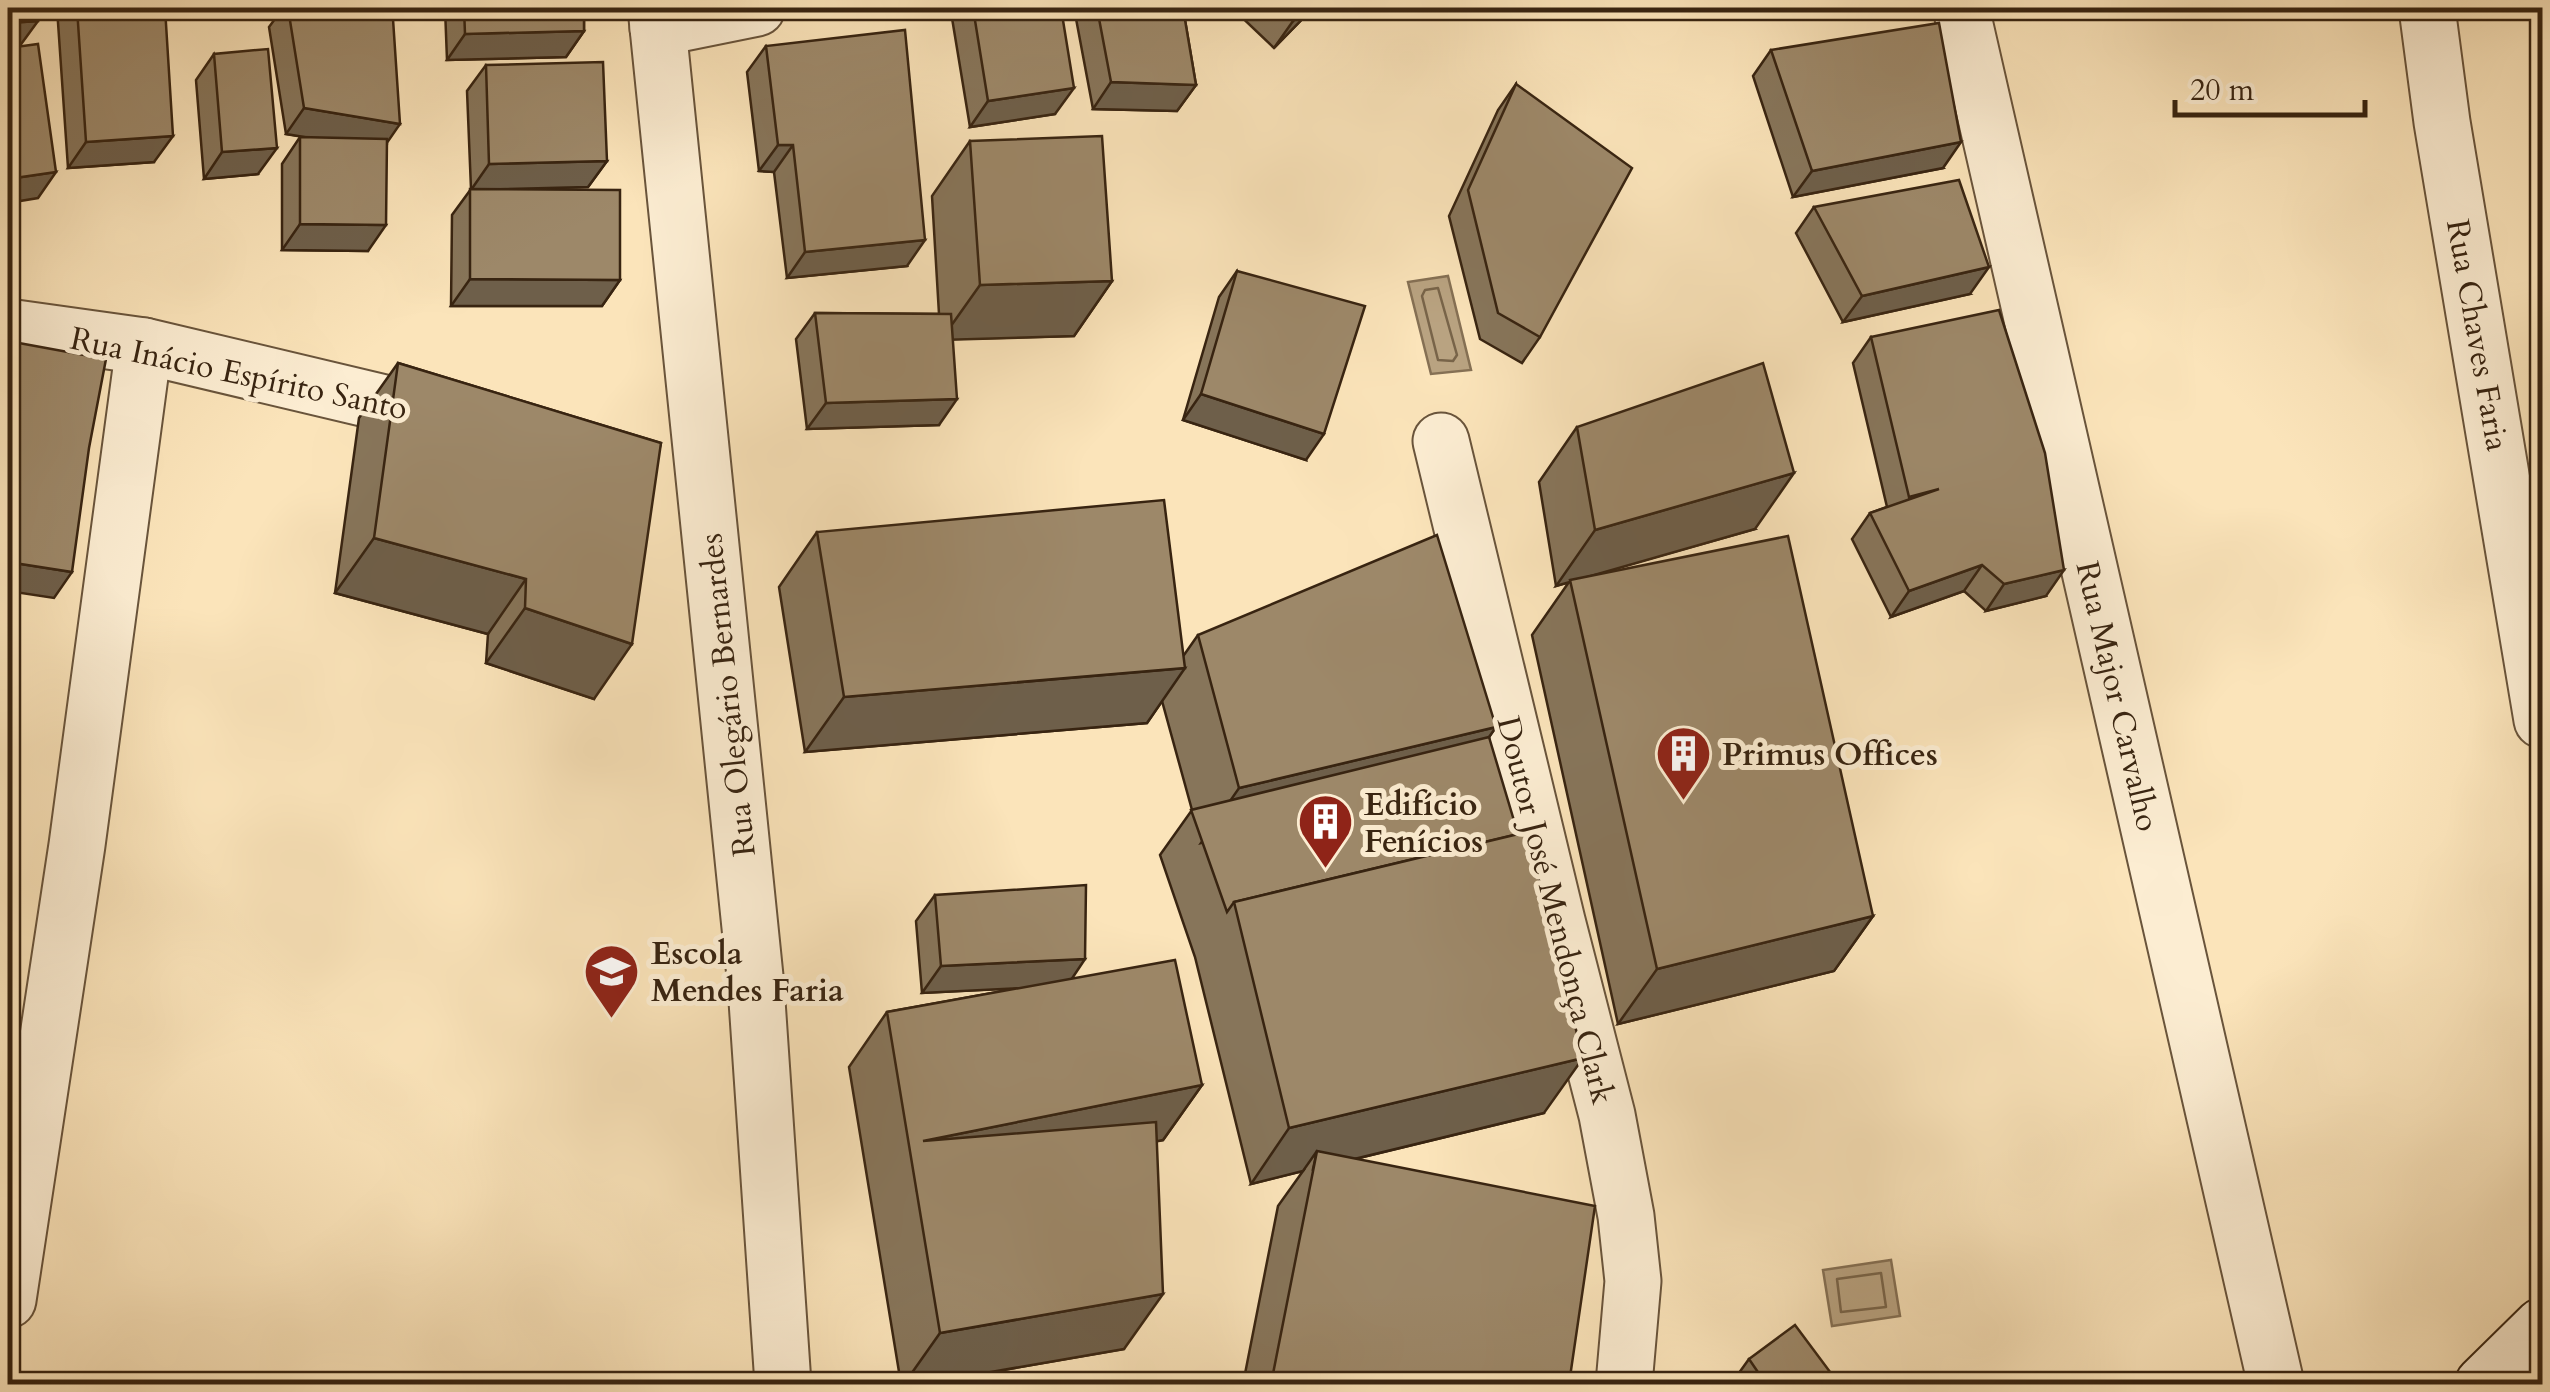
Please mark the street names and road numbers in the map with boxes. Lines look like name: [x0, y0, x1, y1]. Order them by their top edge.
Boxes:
street label: Rua Chaves Faria: [2435, 216, 2519, 455]
street label: Rua Inácio Espírito Santo: [66, 317, 411, 431]
street label: Rua Olegário Bernardes: [689, 531, 767, 859]
street label: Rua Major Carvalho: [2065, 557, 2169, 835]
street label: Doutor José Mendonça Clark: [1486, 712, 1625, 1109]

